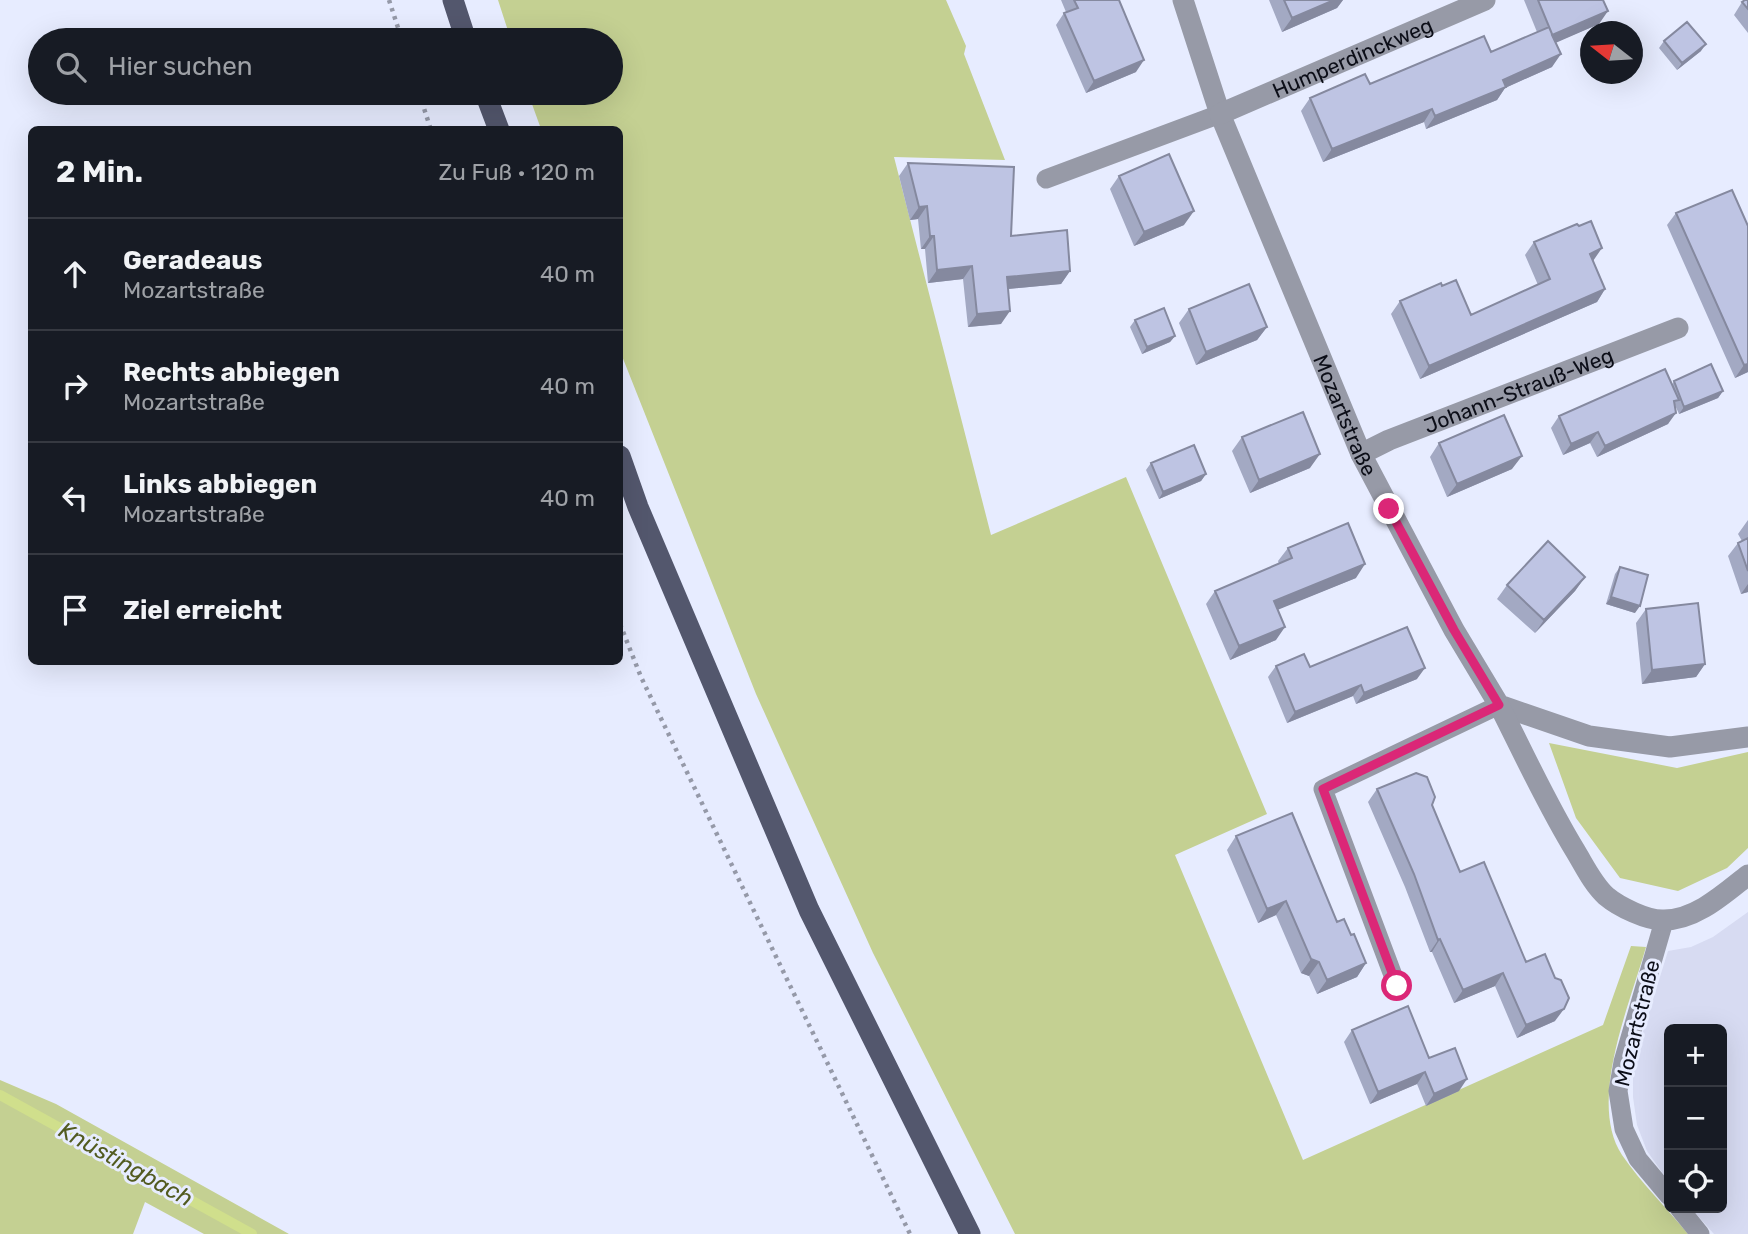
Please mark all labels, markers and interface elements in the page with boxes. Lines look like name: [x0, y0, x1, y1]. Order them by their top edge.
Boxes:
street label: Humperdinckweg: [1268, 12, 1436, 103]
north arrow: [1580, 21, 1643, 84]
search box: [28, 28, 623, 105]
icon: search: [52, 48, 90, 86]
text: Hier suchen: [108, 51, 253, 82]
text: 2 Min.: [56, 154, 143, 190]
text: Zu Fuß · 120 m: [439, 158, 595, 186]
text: Geradeaus: [123, 245, 262, 276]
icon: ahead: [56, 255, 94, 293]
text: 40 m: [540, 260, 595, 288]
text: Mozartstraße: [123, 276, 265, 304]
street label: Johann-Strauß-Weg: [1420, 342, 1617, 438]
street label: Mozartstraße: [1309, 351, 1383, 480]
text: Rechts abbiegen: [123, 357, 340, 388]
icon: right: [56, 367, 94, 405]
text: 40 m: [540, 372, 595, 400]
text: Mozartstraße: [123, 388, 265, 416]
text: Links abbiegen: [123, 469, 317, 500]
icon: left: [56, 479, 94, 517]
text: 40 m: [540, 484, 595, 512]
route end: [1373, 493, 1404, 524]
text: Mozartstraße: [123, 500, 265, 528]
icon: arrive: [56, 591, 94, 629]
text: Ziel erreicht: [123, 595, 282, 626]
street label: Mozartstraße: [1609, 957, 1665, 1089]
route start: [1381, 970, 1412, 1001]
map controls: [1664, 1024, 1727, 1213]
button: +: [1664, 1024, 1727, 1087]
button: −: [1664, 1087, 1727, 1150]
water label: Knüstingbach: [54, 1116, 198, 1212]
button: locate: [1664, 1150, 1727, 1213]

